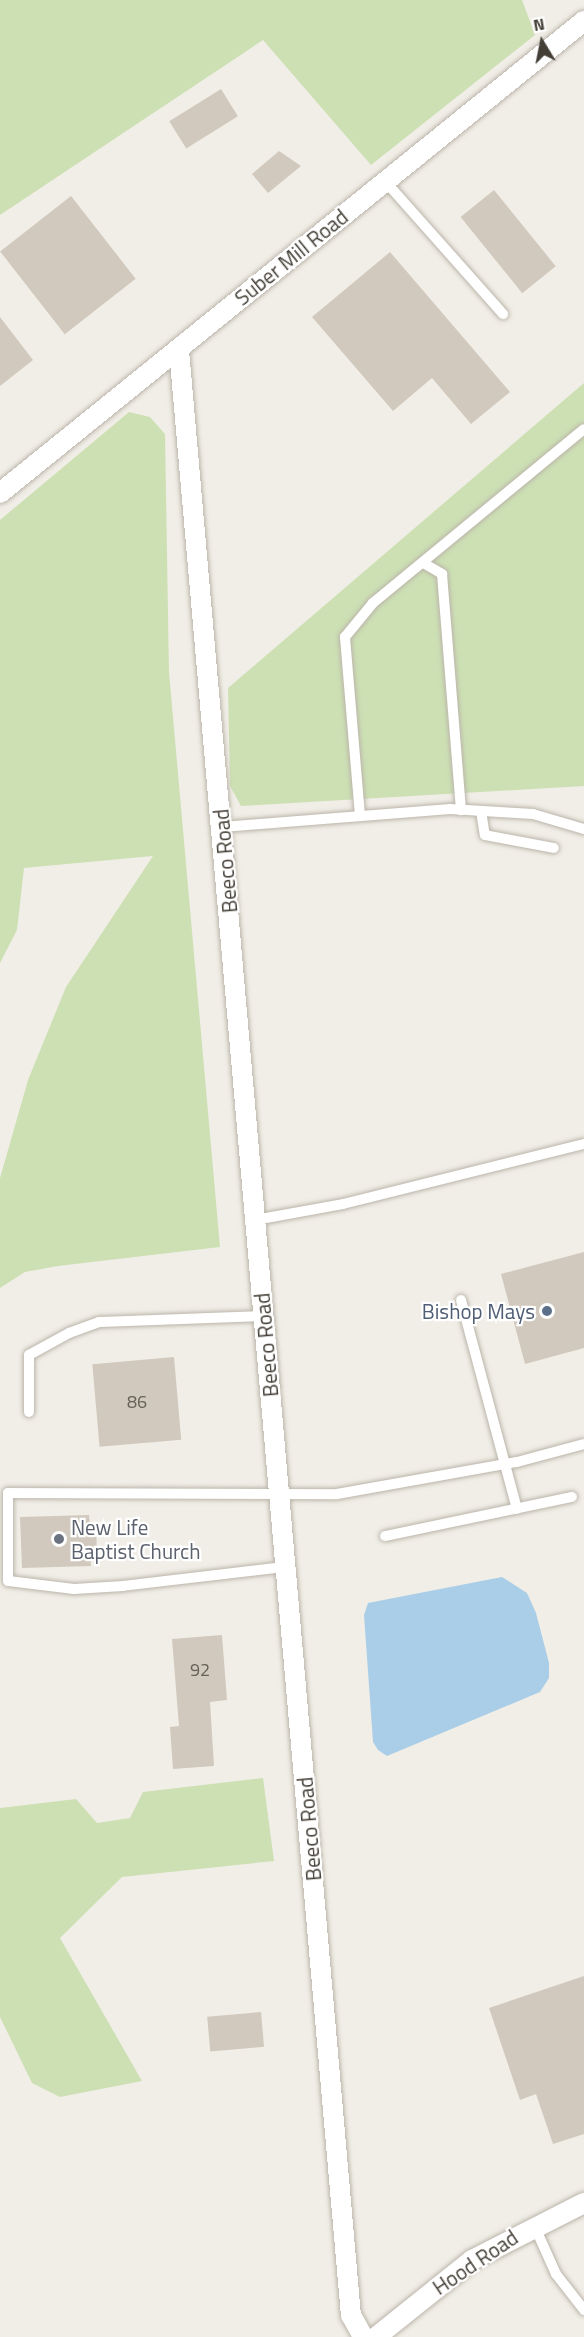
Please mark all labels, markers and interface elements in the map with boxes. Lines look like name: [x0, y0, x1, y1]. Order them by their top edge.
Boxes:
text: N: [531, 11, 546, 37]
north arrow: [512, 12, 572, 72]
street label: Suber Mill Road: [229, 204, 353, 310]
street label: Beeco Road: [208, 808, 242, 914]
street label: Beeco Road: [249, 1292, 283, 1398]
place label: Bishop Mays: [422, 1298, 535, 1324]
marker: Bishop Mays: [540, 1304, 554, 1318]
house number: 86: [127, 1391, 147, 1413]
place label: New Life Baptist Church: [71, 1514, 201, 1564]
marker: New Life Baptist Church: [52, 1532, 66, 1546]
house number: 92: [190, 1659, 210, 1681]
street label: Beeco Road: [292, 1776, 326, 1882]
street label: Hood Road: [428, 2224, 522, 2300]

